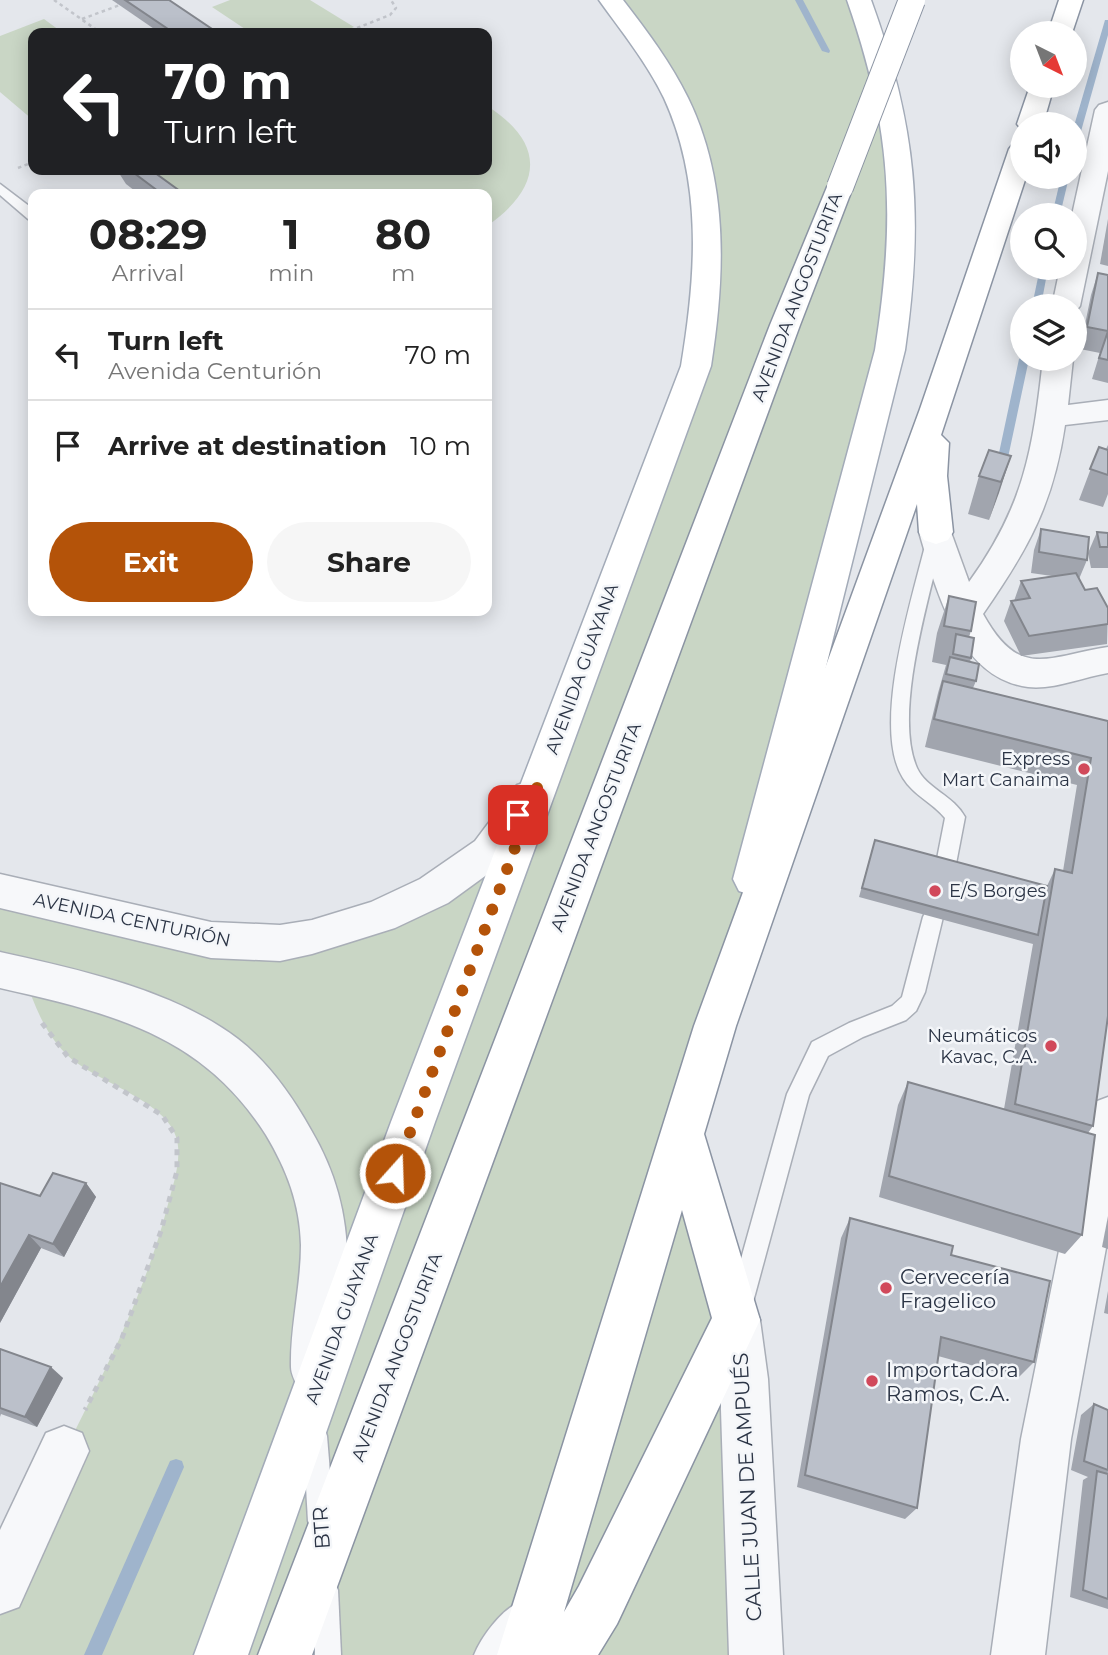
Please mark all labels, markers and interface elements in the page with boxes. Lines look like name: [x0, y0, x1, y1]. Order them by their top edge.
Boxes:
north arrow: [1010, 21, 1087, 98]
map controls: [1010, 21, 1087, 371]
text: 70 m: [164, 52, 292, 111]
icon: left: [49, 56, 140, 147]
text: Turn left: [164, 112, 298, 151]
button: sound: [1010, 112, 1087, 189]
street label: AVENIDA ANGOSTURITA: [747, 189, 847, 404]
button: search: [1010, 203, 1087, 280]
text: 08:29: [89, 208, 207, 260]
text: 1: [283, 208, 299, 260]
text: 80: [375, 208, 431, 260]
text: Arrival: [112, 259, 184, 287]
text: min: [268, 259, 314, 287]
text: m: [391, 259, 415, 287]
button: layers: [1010, 294, 1087, 371]
text: Turn left: [108, 325, 224, 357]
icon: left: [49, 336, 87, 374]
text: 70 m: [405, 339, 471, 371]
text: Avenida Centurión: [108, 357, 322, 385]
icon: arrive: [49, 427, 87, 465]
text: Arrive at destination: [108, 430, 387, 462]
text: 10 m: [410, 430, 471, 462]
button: Exit: [49, 522, 253, 602]
button: Share: [267, 522, 471, 602]
street label: AVENIDA GUAYANA: [541, 581, 623, 757]
street label: AVENIDA ANGOSTURITA: [546, 719, 646, 934]
place label: Express Mart Canaima: [942, 748, 1070, 791]
marker: Express Mart Canaima: [1076, 761, 1092, 777]
pin: [488, 785, 548, 845]
icon: arrive: [499, 796, 537, 834]
place label: E/S Borges: [949, 880, 1047, 902]
marker: E/S Borges: [927, 883, 943, 899]
street label: AVENIDA CENTURIÓN: [31, 888, 233, 952]
place label: Neumáticos Kavac, C.A.: [927, 1025, 1037, 1068]
marker: Neumáticos Kavac, C.A.: [1043, 1038, 1059, 1054]
position arrow: [358, 1136, 432, 1210]
street label: AVENIDA GUAYANA: [301, 1231, 383, 1407]
street label: AVENIDA ANGOSTURITA: [347, 1249, 447, 1464]
place label: Cervecería Fragelico: [900, 1264, 1010, 1313]
marker: Cervecería Fragelico: [878, 1280, 894, 1296]
street label: CALLE JUAN DE AMPUÉS: [727, 1352, 767, 1622]
place label: Importadora Ramos, C.A.: [886, 1357, 1019, 1406]
marker: Importadora Ramos, C.A.: [864, 1373, 880, 1389]
street label: BTR: [307, 1506, 335, 1550]

